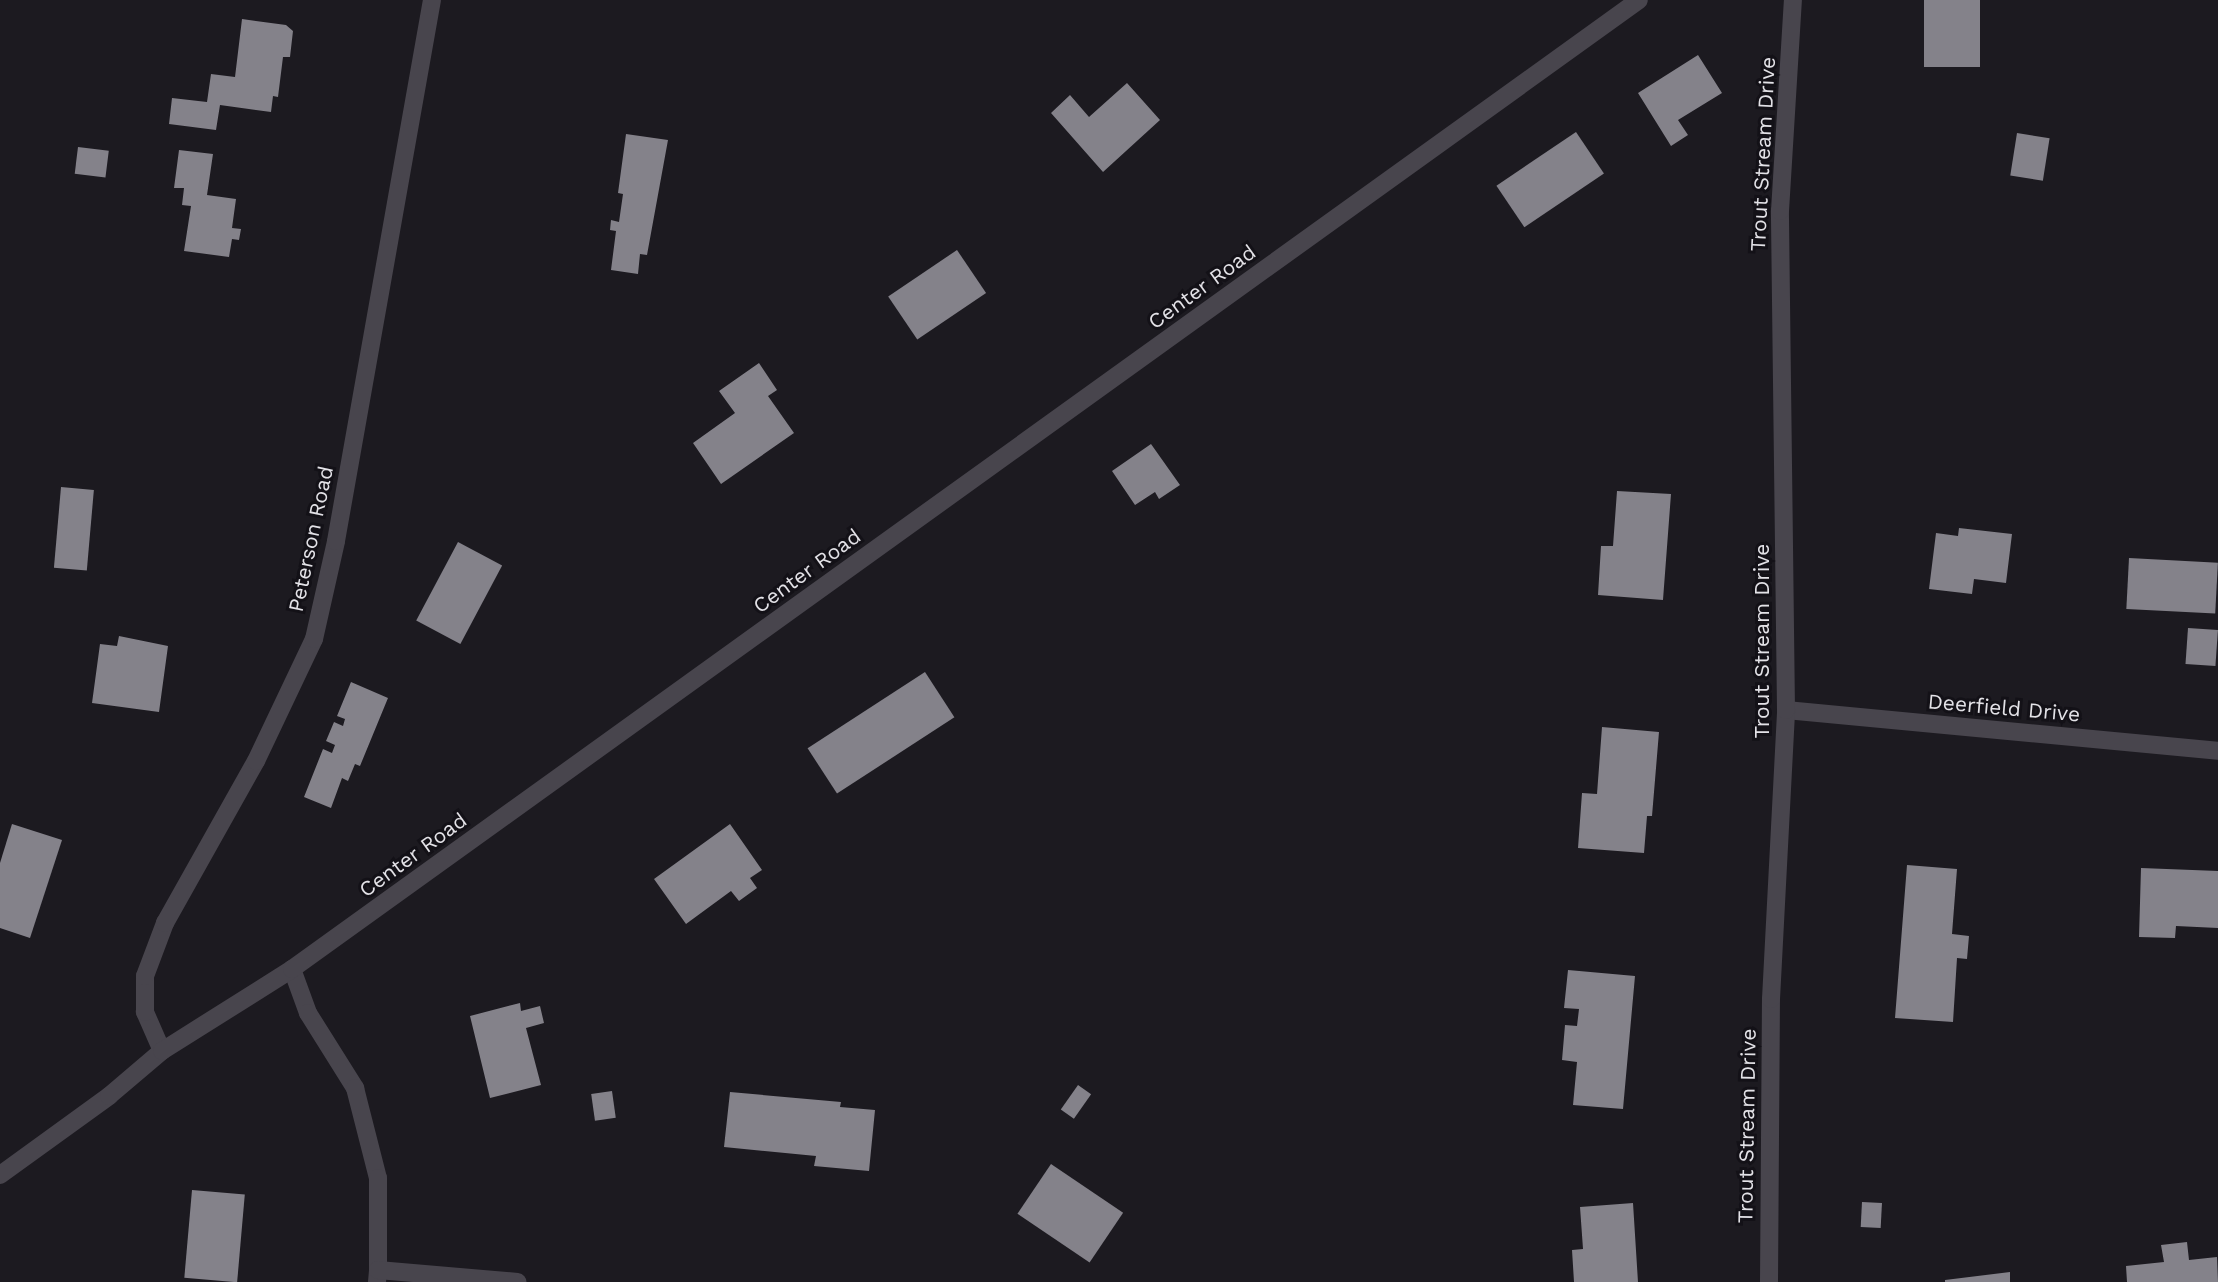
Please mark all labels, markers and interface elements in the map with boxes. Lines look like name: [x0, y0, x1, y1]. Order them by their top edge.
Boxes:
street label: Trout Stream Drive: [1745, 56, 1781, 252]
street label: Center Road: [1143, 239, 1261, 335]
street label: Peterson Road: [283, 464, 339, 614]
street label: Center Road: [748, 523, 866, 619]
street label: Trout Stream Drive: [1749, 544, 1775, 738]
street label: Deerfield Drive: [1927, 689, 2081, 727]
street label: Center Road: [354, 807, 472, 903]
street label: Trout Stream Drive: [1733, 1028, 1761, 1224]

